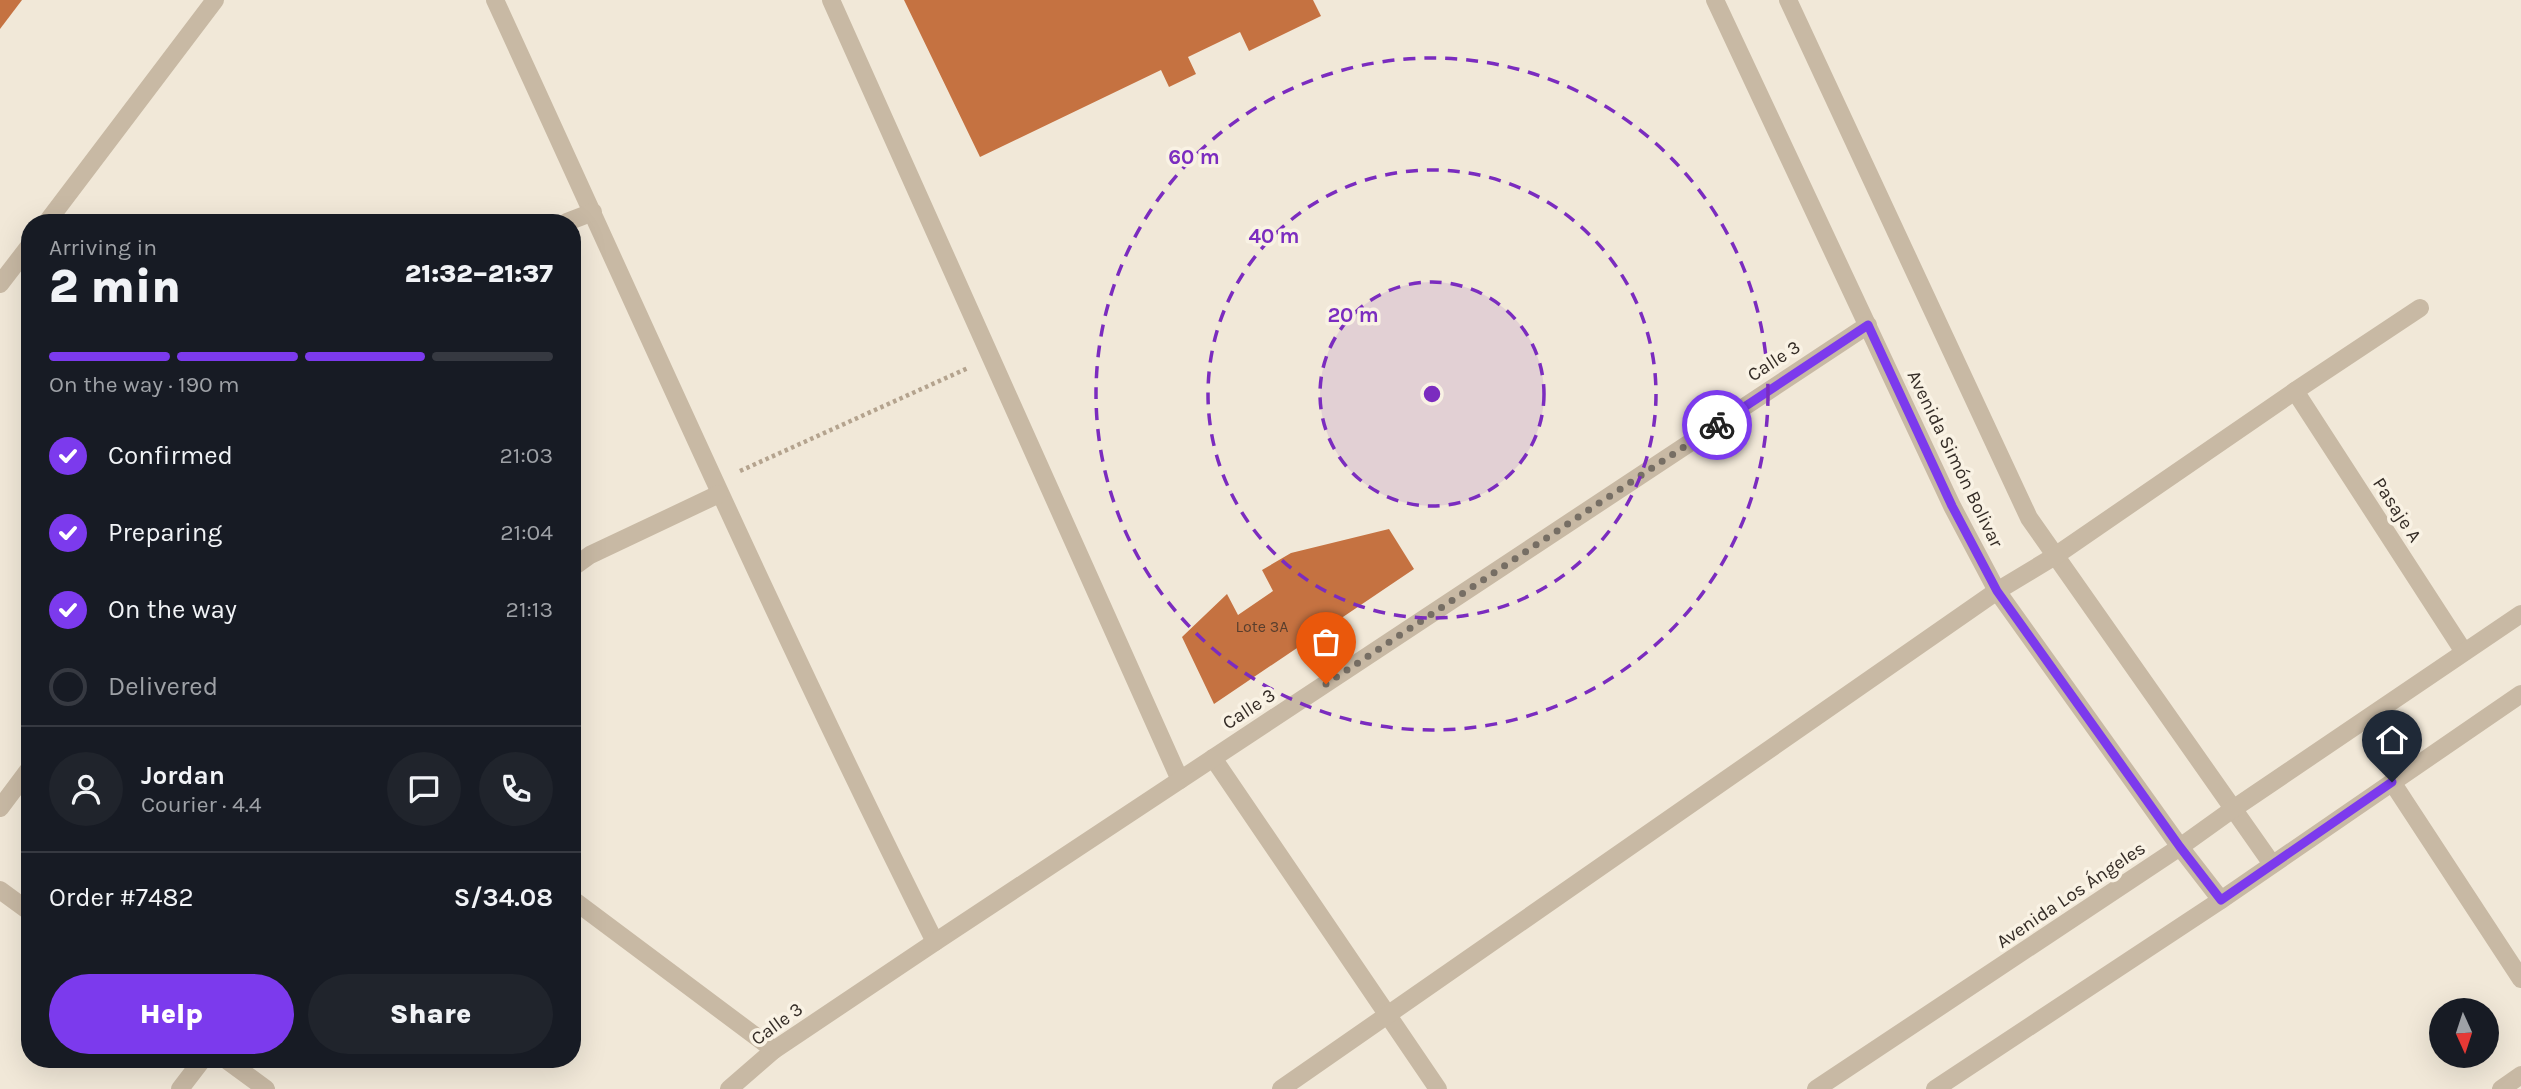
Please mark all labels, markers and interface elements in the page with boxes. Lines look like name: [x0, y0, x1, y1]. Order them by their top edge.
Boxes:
text: 60 m: [1168, 145, 1220, 169]
text: 40 m: [1248, 224, 1300, 248]
text: Arriving in: [49, 234, 157, 261]
text: 21:32–21:37: [405, 258, 553, 289]
text: 2 min: [49, 260, 181, 314]
text: 20 m: [1327, 303, 1379, 327]
street label: Calle 3: [1744, 336, 1804, 386]
street label: Avenida Simón Bolivar: [1902, 367, 2008, 551]
text: On the way · 190 m: [49, 371, 240, 398]
centre of rings: [1420, 382, 1444, 406]
courier: [1682, 390, 1752, 460]
icon: bike: [1698, 406, 1736, 444]
icon: check: [49, 437, 87, 475]
text: Confirmed: [108, 440, 233, 471]
text: 21:03: [500, 442, 553, 469]
street label: Pasaje A: [2368, 474, 2426, 546]
icon: check: [49, 514, 87, 552]
text: Preparing: [108, 517, 222, 548]
text: 21:04: [500, 519, 553, 546]
icon: check: [49, 591, 87, 629]
text: On the way: [108, 594, 237, 625]
text: 21:13: [506, 596, 553, 623]
pin: [1296, 612, 1356, 684]
house number: Lote 3A: [1236, 617, 1288, 636]
icon: bag: [1307, 623, 1345, 661]
text: Delivered: [108, 671, 218, 702]
street label: Calle 3: [1219, 684, 1279, 734]
pin: [2362, 710, 2422, 782]
icon: home: [2373, 721, 2411, 759]
button: person: [49, 752, 123, 826]
button: chat: [387, 752, 461, 826]
button: phone: [479, 752, 553, 826]
text: Jordan: [141, 760, 225, 791]
text: Courier · 4.4: [141, 791, 262, 818]
street label: Avenida Los Ángeles: [1992, 836, 2150, 953]
text: Order #7482: [49, 882, 194, 913]
text: S/34.08: [454, 882, 553, 913]
button: Help: [49, 974, 294, 1054]
button: Share: [308, 974, 553, 1054]
street label: Calle 3: [747, 998, 807, 1050]
north arrow: [2429, 998, 2499, 1068]
map controls: [2429, 998, 2499, 1068]

